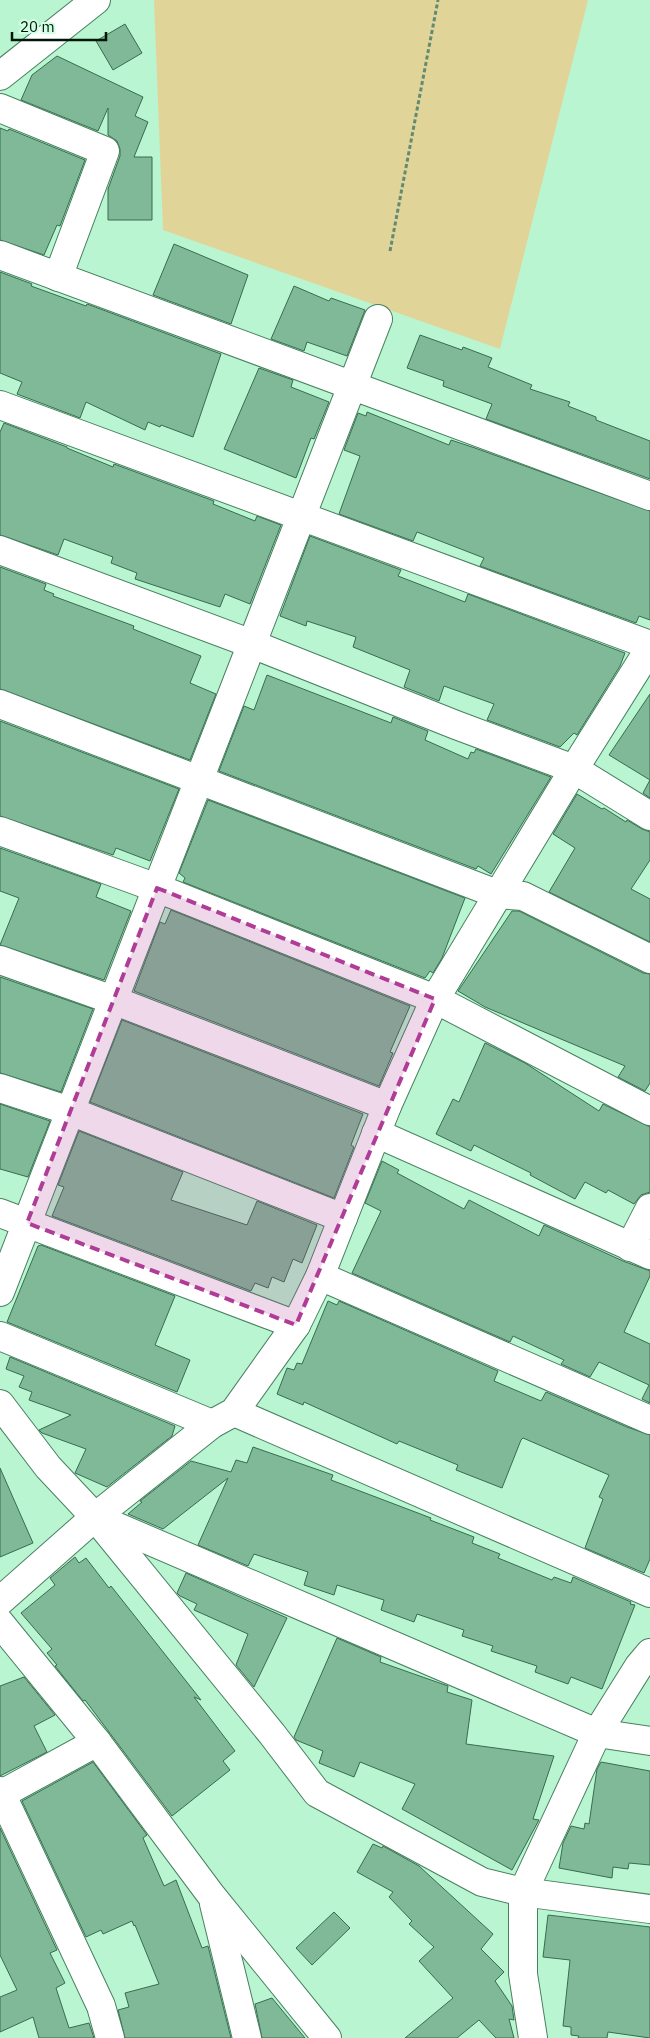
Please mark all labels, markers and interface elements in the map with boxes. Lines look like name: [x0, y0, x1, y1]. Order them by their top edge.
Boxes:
scale bar: [12, 10, 106, 42]
text: 20 m: [20, 17, 55, 36]

